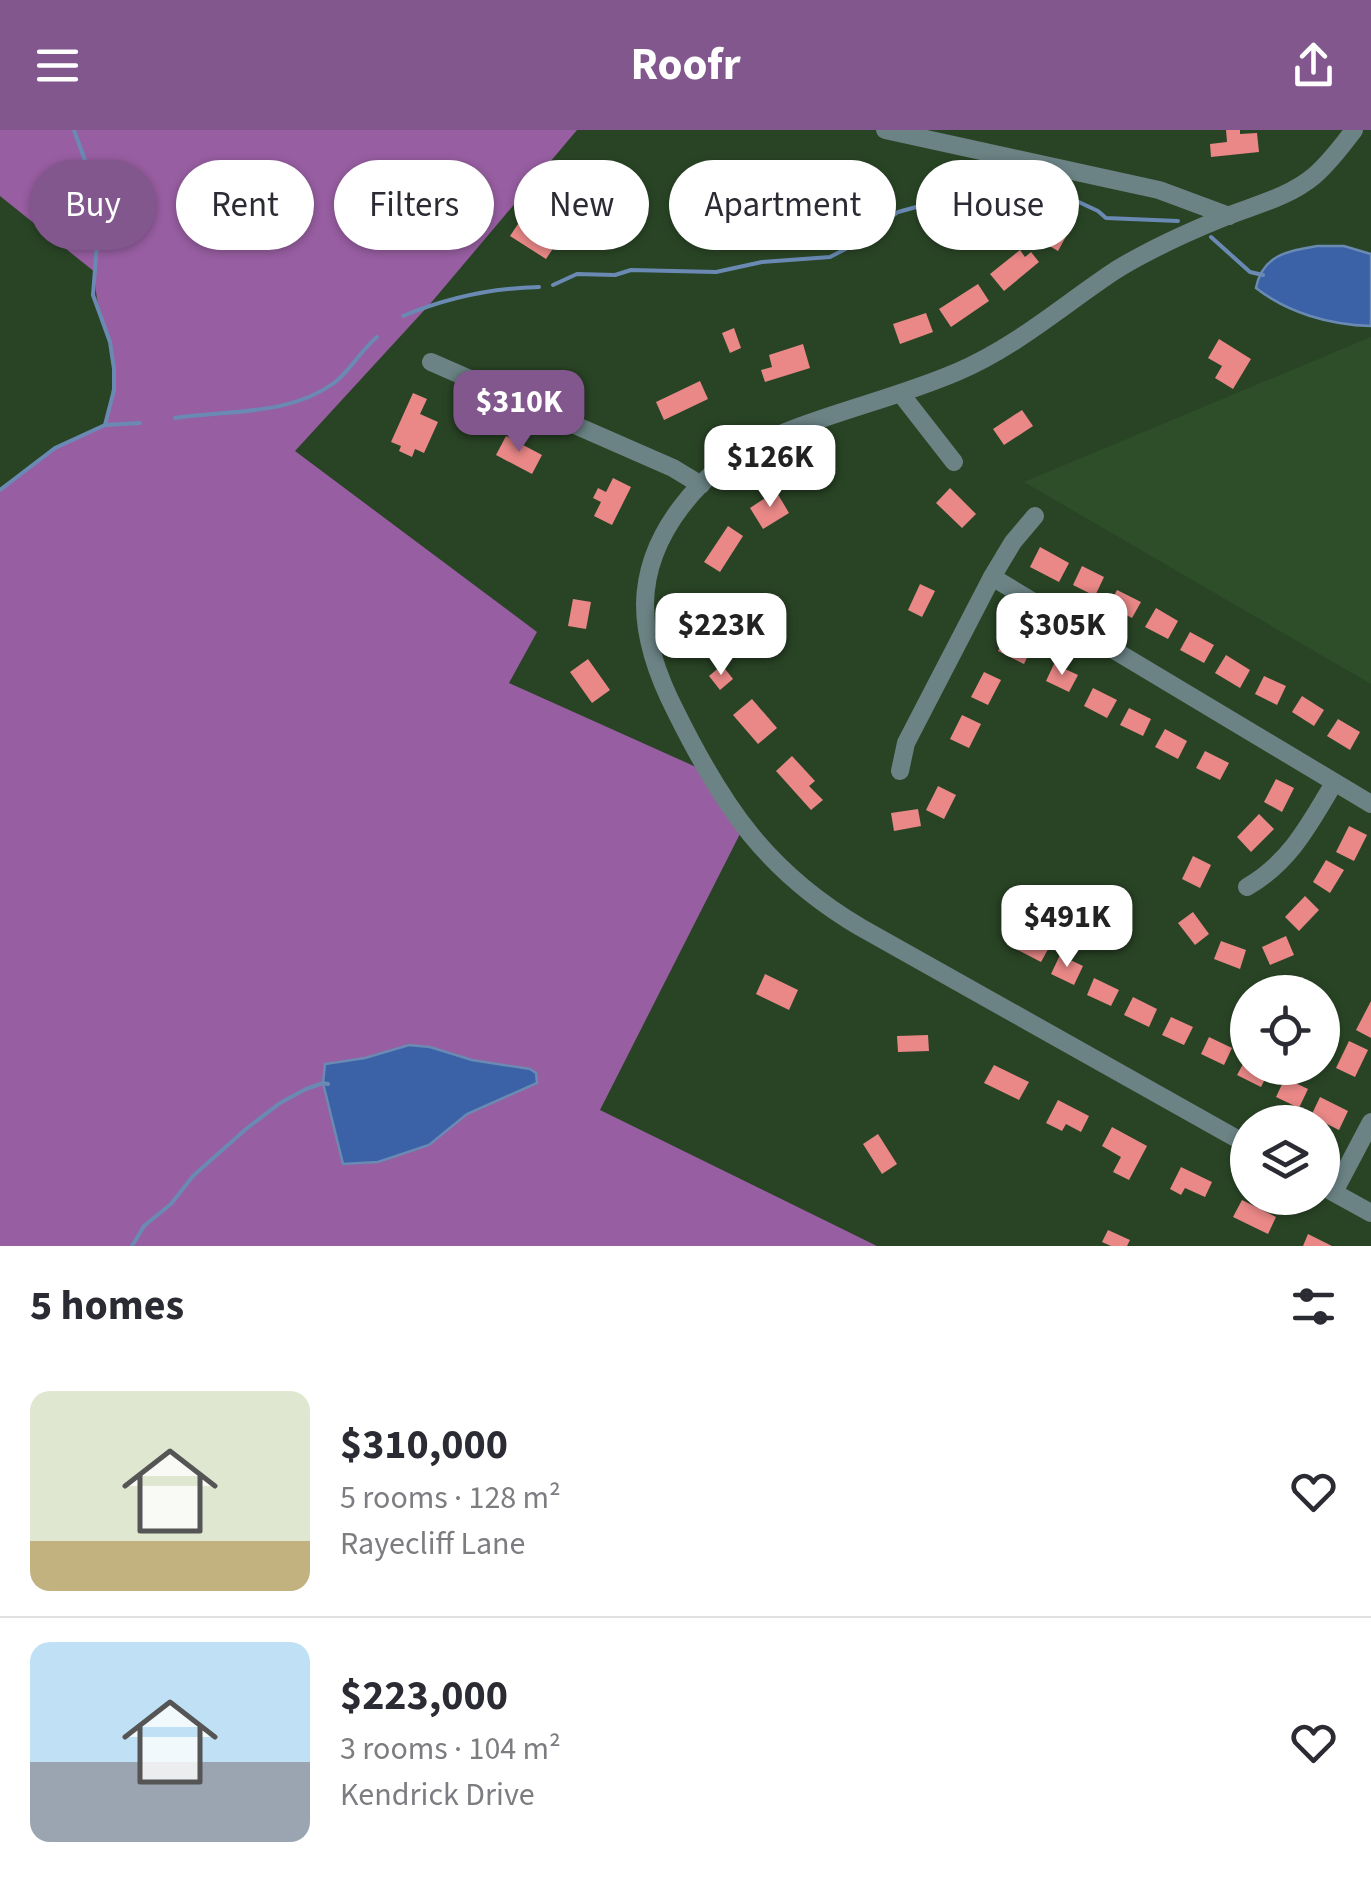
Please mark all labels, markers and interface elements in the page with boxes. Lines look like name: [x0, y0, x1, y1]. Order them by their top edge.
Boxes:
text: Roofr: [630, 33, 741, 97]
icon: menu: [30, 38, 85, 93]
icon: share: [1286, 38, 1341, 93]
chip: Buy: [30, 160, 156, 250]
chip: Rent: [176, 160, 314, 250]
chip: Filters: [334, 160, 494, 250]
chip: New: [514, 160, 649, 250]
chip: Apartment: [669, 160, 896, 250]
chip: House: [916, 160, 1079, 250]
pin: $310K: [449, 370, 589, 455]
text: $310K: [475, 379, 563, 425]
pin: $126K: [700, 425, 840, 510]
text: $126K: [726, 434, 814, 480]
pin: $223K: [651, 593, 791, 678]
pin: $305K: [992, 593, 1132, 678]
text: $223K: [677, 602, 765, 648]
text: $305K: [1018, 602, 1106, 648]
pin: $491K: [997, 885, 1137, 970]
text: $491K: [1023, 894, 1111, 940]
map controls: [1230, 975, 1340, 1215]
button: locate: [1230, 975, 1340, 1085]
button: layers: [1230, 1105, 1340, 1215]
text: 5 homes: [30, 1276, 184, 1336]
icon: filters: [1286, 1279, 1341, 1334]
text: $310,000: [340, 1415, 508, 1475]
icon: home: [110, 1431, 230, 1551]
icon: heart: [1286, 1464, 1341, 1519]
text: 5 rooms · 128 m²: [340, 1475, 561, 1521]
text: Rayecliff Lane: [340, 1521, 525, 1567]
text: $223,000: [340, 1666, 508, 1726]
icon: home: [110, 1682, 230, 1802]
icon: heart: [1286, 1715, 1341, 1770]
text: 3 rooms · 104 m²: [340, 1726, 561, 1772]
text: Kendrick Drive: [340, 1772, 535, 1818]

